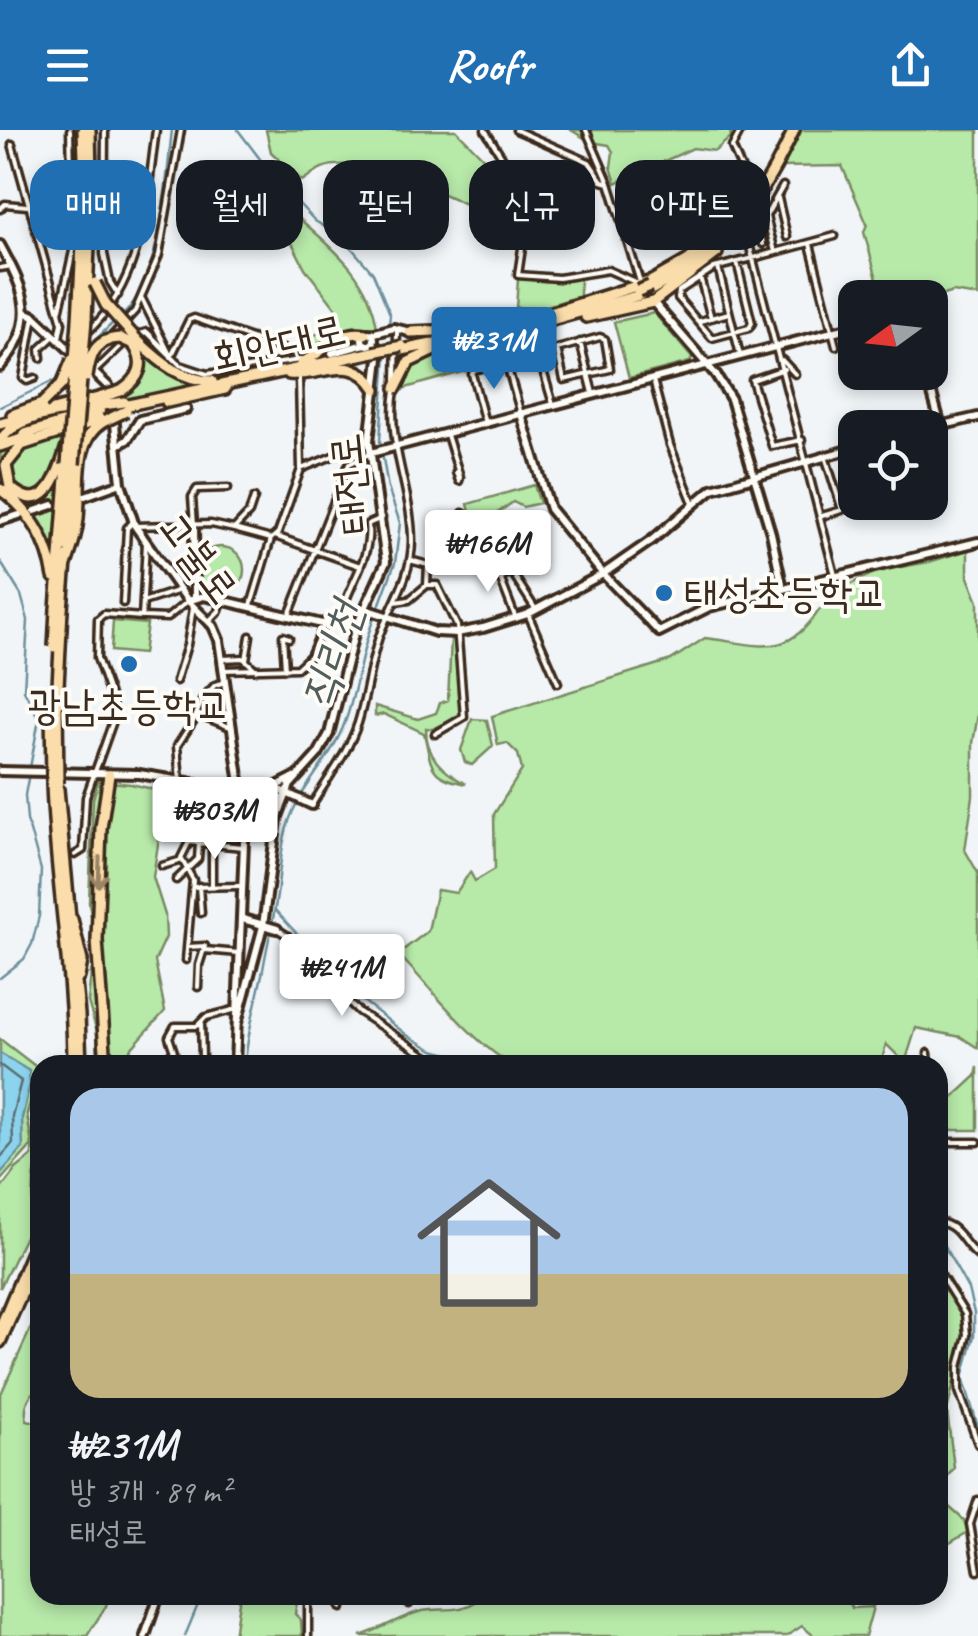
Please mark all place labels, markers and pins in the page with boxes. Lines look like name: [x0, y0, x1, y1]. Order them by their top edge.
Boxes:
pin: ₩231M: [424, 307, 564, 392]
pin: ₩166M: [418, 510, 558, 595]
place label: 태성초등학교: [684, 567, 887, 620]
marker: 태성초등학교: [653, 582, 675, 604]
marker: 광남초등학교: [118, 653, 140, 675]
place label: 광남초등학교: [28, 679, 230, 732]
pin: ₩303M: [145, 777, 285, 862]
pin: ₩241M: [272, 934, 412, 1019]

